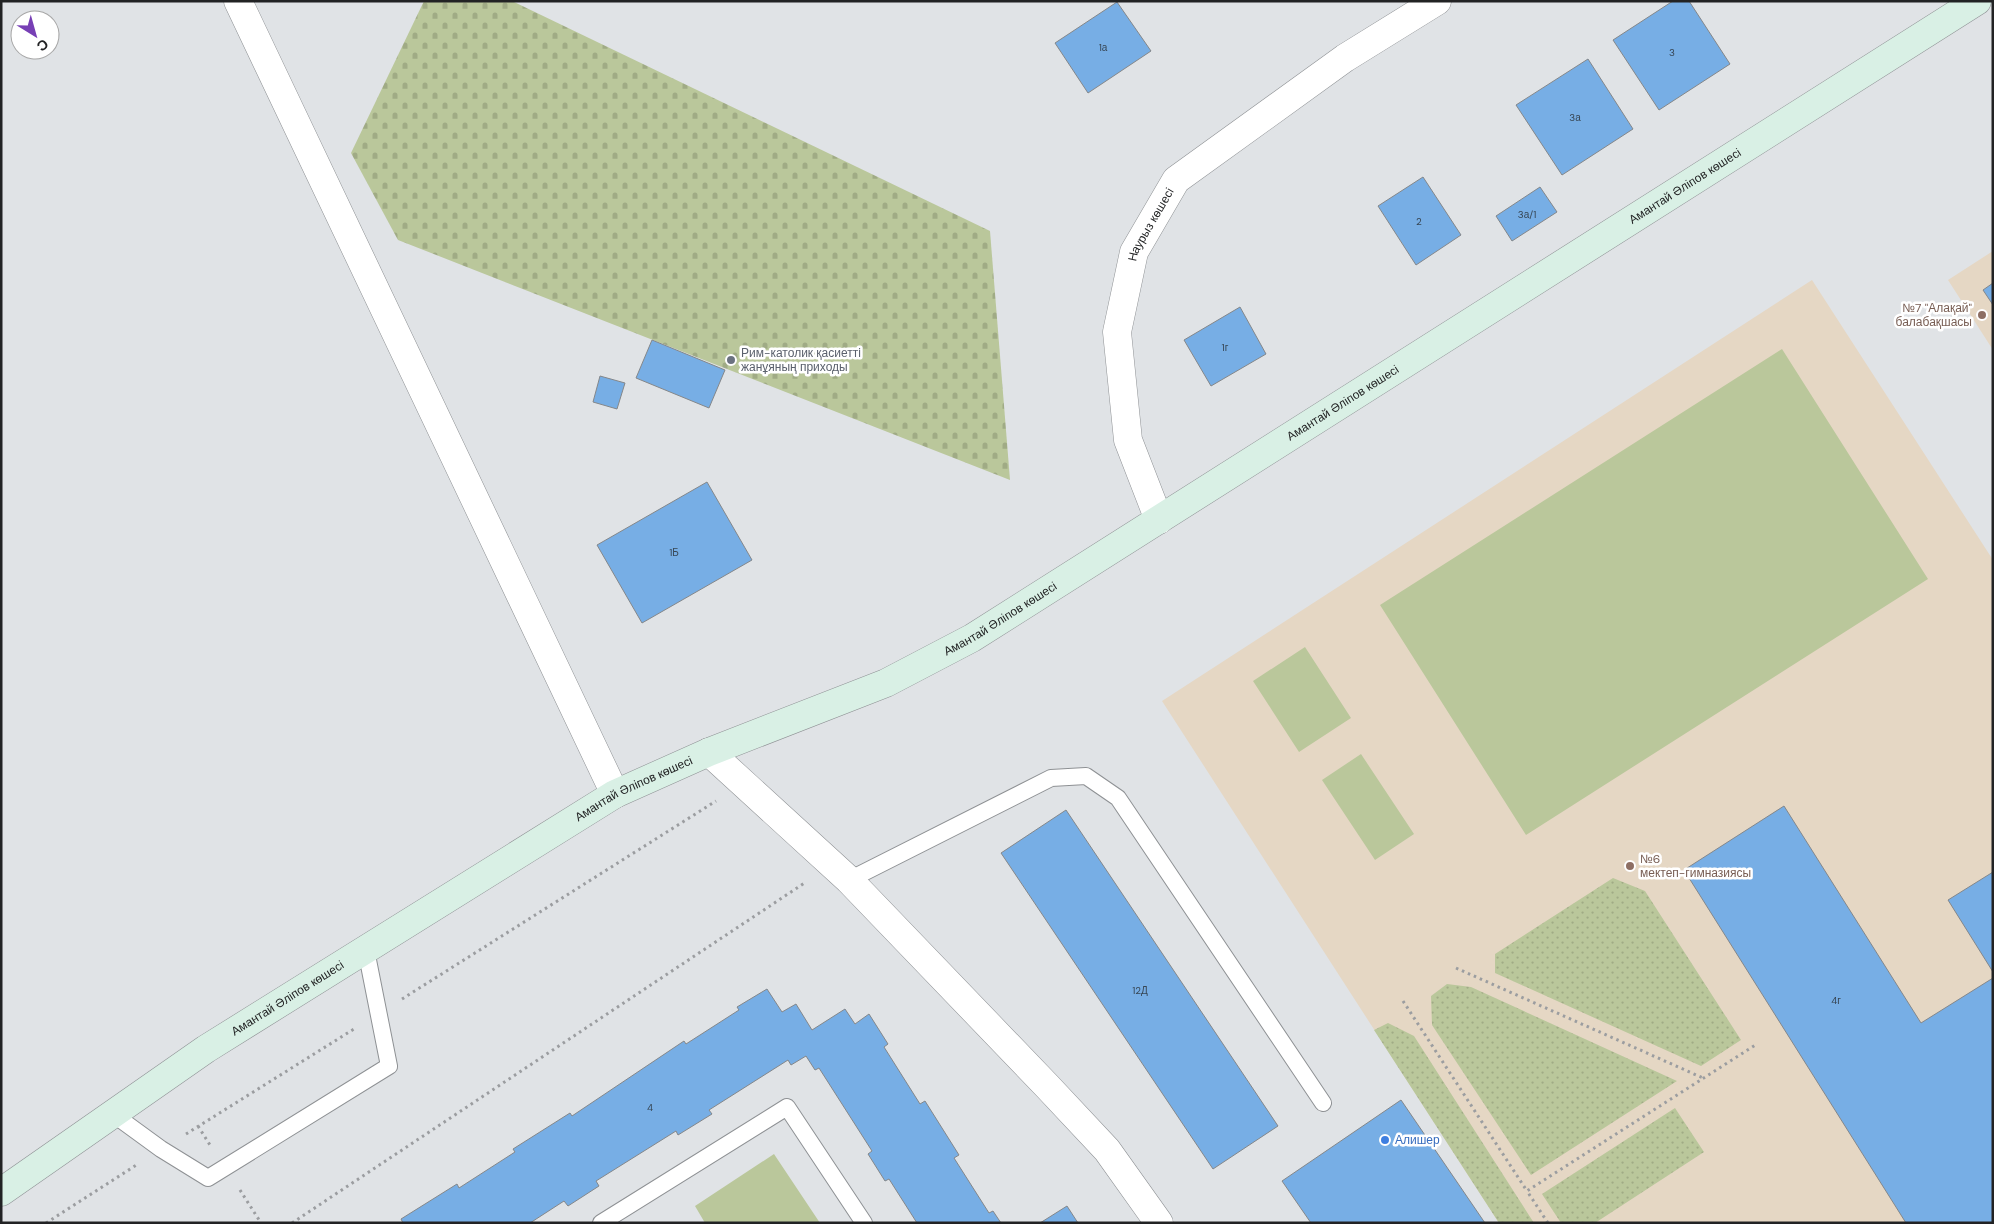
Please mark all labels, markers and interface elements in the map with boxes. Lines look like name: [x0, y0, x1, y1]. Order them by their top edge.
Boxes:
north arrow: [10, 10, 60, 60]
text: С: [33, 35, 52, 56]
house number: 1а: [1099, 41, 1108, 54]
house number: 3: [1669, 46, 1675, 59]
house number: 3а: [1569, 111, 1581, 124]
street label: Амантай Әліпов көшесі: [1626, 145, 1744, 228]
street label: Наурыз көшесі: [1124, 185, 1178, 263]
house number: 3а/1: [1518, 208, 1536, 221]
house number: 2: [1416, 215, 1422, 228]
place label: №7 "Алақай" балабақшасы: [1896, 300, 1973, 330]
marker: №7 "Алақай" балабақшасы: [1976, 309, 1988, 321]
house number: 1г: [1222, 341, 1229, 354]
place label: Рим-католик қасиетті жанұяның приходы: [741, 345, 861, 375]
marker: Рим-католик қасиетті жанұяның приходы: [725, 354, 737, 366]
street label: Амантай Әліпов көшесі: [1284, 361, 1402, 444]
house number: 1Б: [669, 546, 679, 559]
street label: Амантай Әліпов көшесі: [941, 578, 1060, 659]
street label: Амантай Әліпов көшесі: [572, 752, 695, 825]
place label: №6 мектеп-гимназиясы: [1640, 851, 1751, 881]
marker: №6 мектеп-гимназиясы: [1624, 860, 1636, 872]
street label: Амантай Әліпов көшесі: [228, 957, 347, 1039]
house number: 12Д: [1132, 984, 1148, 997]
house number: 4г: [1831, 994, 1841, 1007]
house number: 4: [647, 1101, 653, 1114]
place label: Алишер: [1395, 1132, 1440, 1148]
marker: Алишер: [1379, 1134, 1391, 1146]

